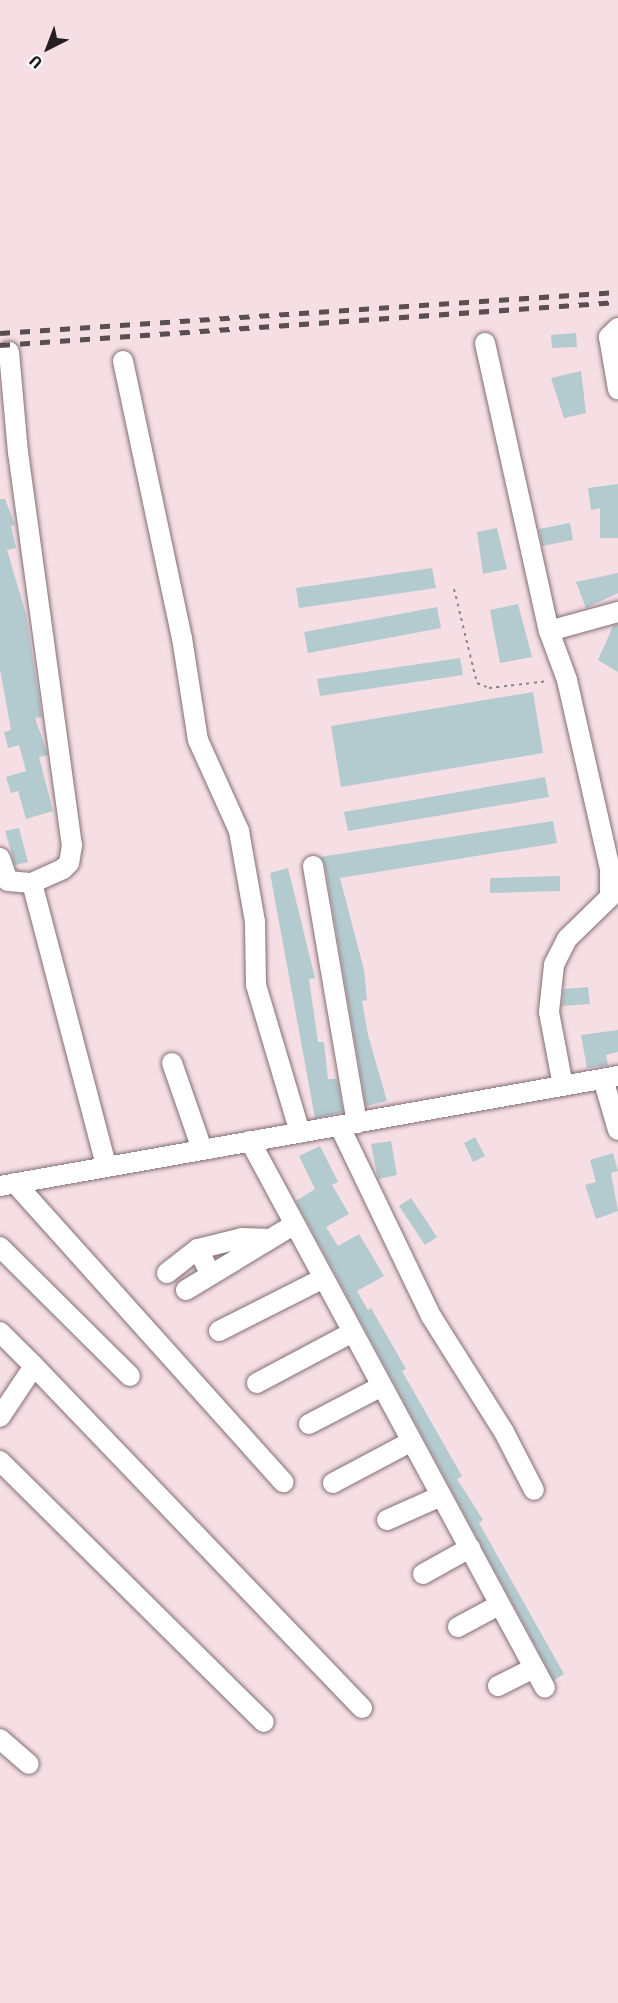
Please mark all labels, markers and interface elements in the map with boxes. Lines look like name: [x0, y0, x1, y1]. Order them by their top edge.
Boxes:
north arrow: [18, 18, 78, 78]
text: U: [25, 51, 46, 72]

